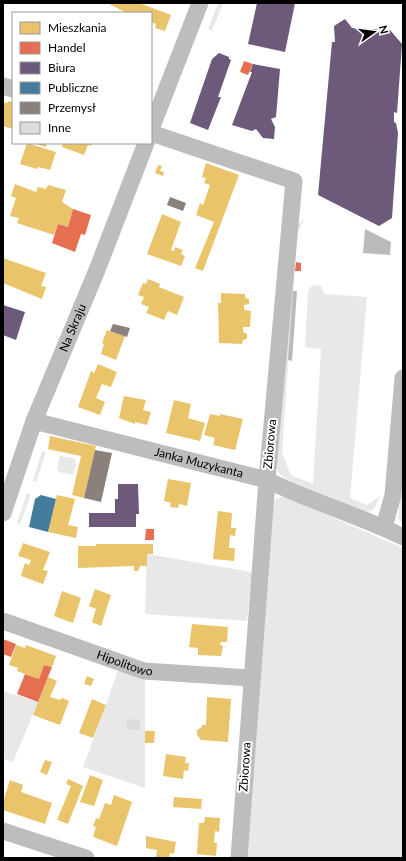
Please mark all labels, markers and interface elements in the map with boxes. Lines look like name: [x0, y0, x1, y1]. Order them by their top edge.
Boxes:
legend: [12, 12, 152, 144]
north arrow: [354, 12, 394, 52]
text: Mieszkania: [48, 20, 107, 35]
text: N: [377, 24, 392, 35]
text: Handel: [48, 40, 86, 55]
text: Biura: [48, 60, 75, 75]
text: Publiczne: [48, 80, 98, 95]
text: Przemysł: [48, 100, 96, 115]
text: Inne: [48, 120, 71, 135]
street label: Na Skraju: [56, 302, 89, 354]
street label: Zbiorowa: [260, 418, 279, 469]
street label: Janka Muzykanta: [153, 444, 245, 481]
street label: Hipolitowo: [95, 647, 153, 679]
street label: Zbiorowa: [235, 742, 254, 792]

